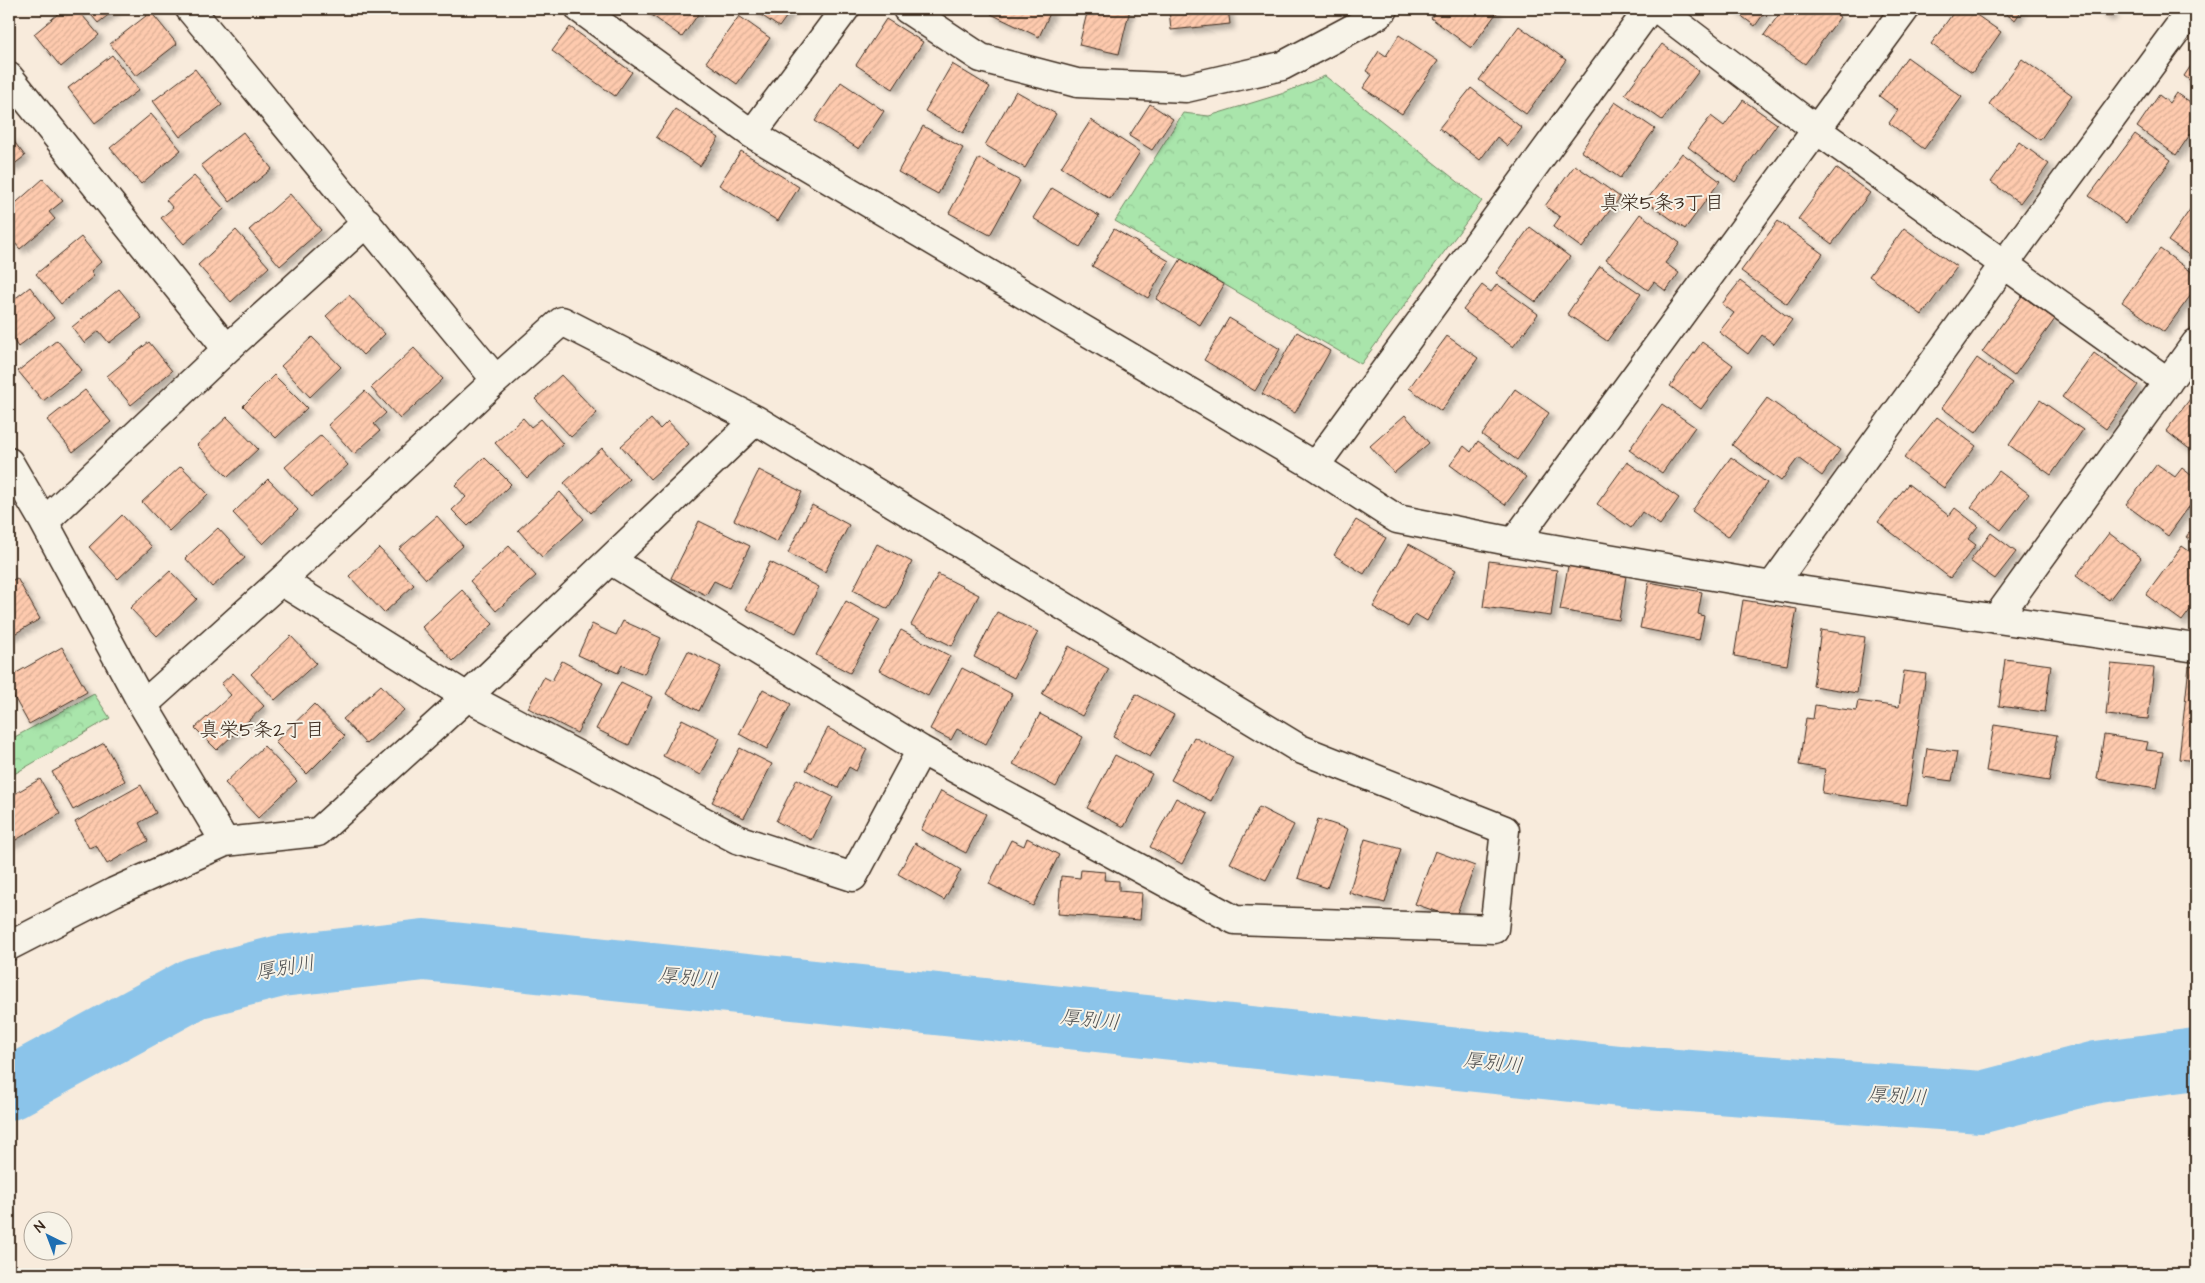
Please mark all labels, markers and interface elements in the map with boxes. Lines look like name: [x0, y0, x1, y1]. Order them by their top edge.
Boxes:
district label: 真栄5条3丁目: [1600, 189, 1724, 217]
district label: 真栄5条2丁目: [199, 716, 325, 744]
water label: 厚別川: [253, 949, 317, 987]
water label: 厚別川: [657, 961, 719, 995]
water label: 厚別川: [1059, 1003, 1121, 1037]
water label: 厚別川: [1462, 1046, 1524, 1080]
water label: 厚別川: [1866, 1080, 1928, 1112]
north arrow: [22, 1210, 72, 1260]
text: N: [30, 1217, 50, 1237]

